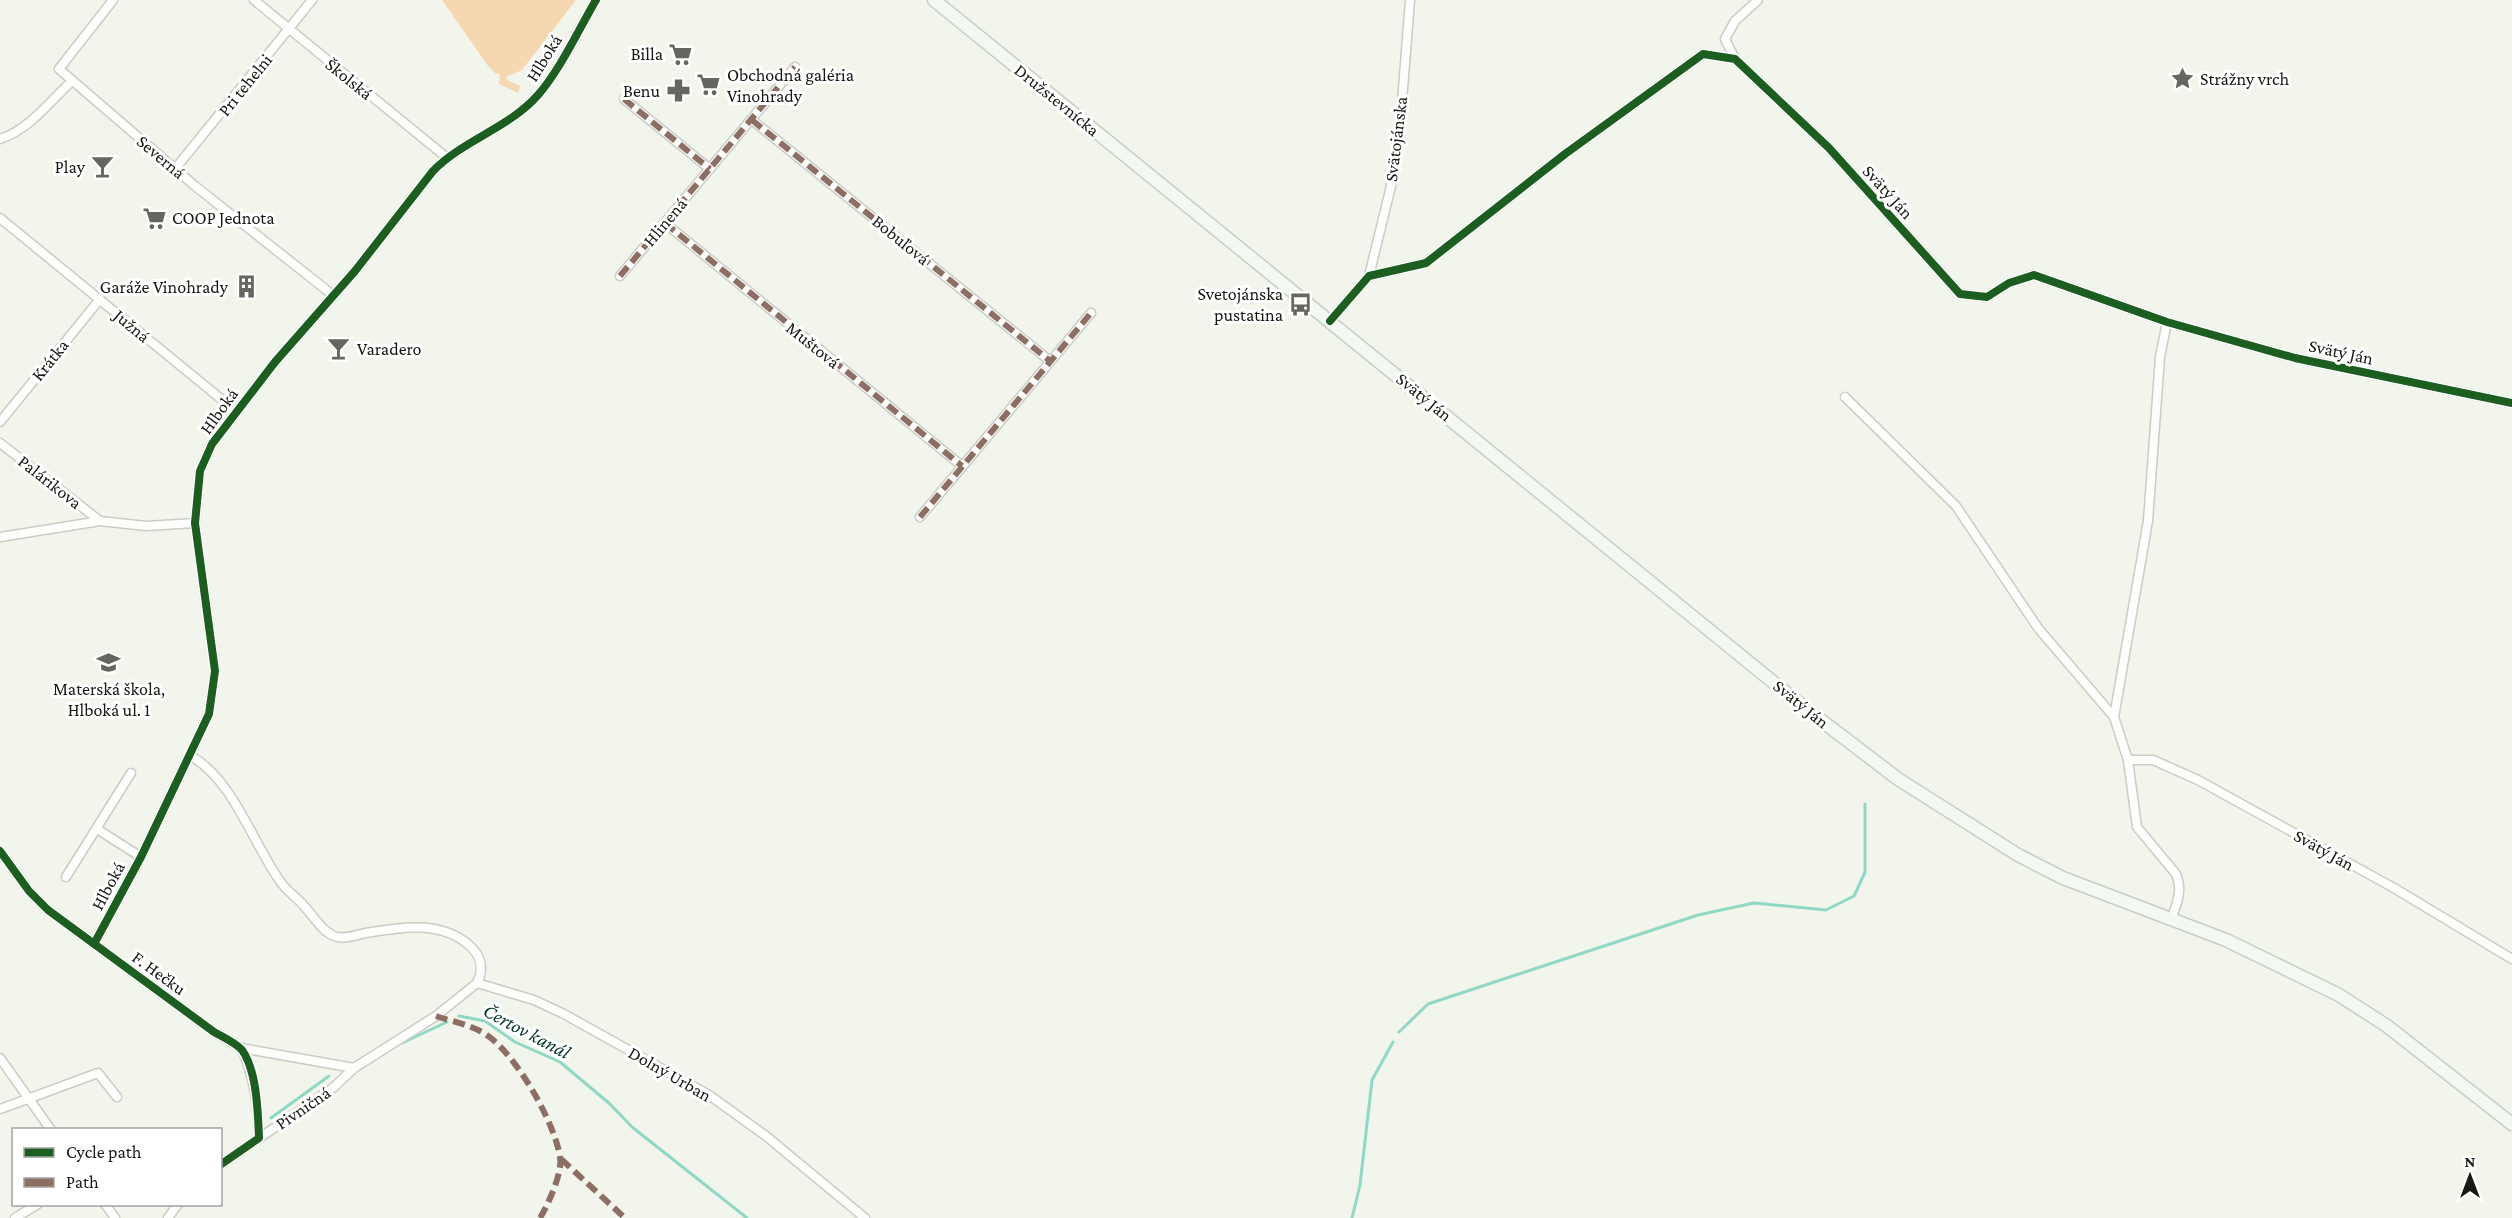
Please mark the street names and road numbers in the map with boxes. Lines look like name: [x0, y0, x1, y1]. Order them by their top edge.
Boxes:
street label: Hlboká: [522, 31, 566, 85]
street label: Pri tehelni: [214, 50, 276, 120]
street label: Školská: [322, 54, 376, 104]
street label: Družstevnícka: [1011, 60, 1103, 140]
street label: Svätojánska: [1381, 95, 1412, 183]
street label: Severná: [133, 131, 189, 183]
street label: Svätý Ján: [1859, 161, 1918, 223]
street label: Hlinená: [639, 194, 691, 250]
street label: Bobuľová: [868, 211, 934, 269]
street label: Južná: [108, 304, 154, 347]
street label: Muštová: [782, 317, 844, 373]
street label: Krátka: [27, 335, 73, 385]
street label: Svätý Ján: [2307, 335, 2375, 369]
street label: Svätý Ján: [1392, 369, 1456, 426]
street label: Hlboká: [196, 384, 242, 438]
street label: Palárikova: [14, 451, 86, 513]
street label: Svätý Ján: [1769, 676, 1833, 733]
street label: Svätý Ján: [2290, 825, 2358, 875]
street label: Hlboká: [87, 859, 129, 913]
street label: F. Hečku: [128, 947, 190, 999]
street label: Dolný Urban: [625, 1042, 715, 1106]
street label: Pivničná: [272, 1082, 334, 1134]

